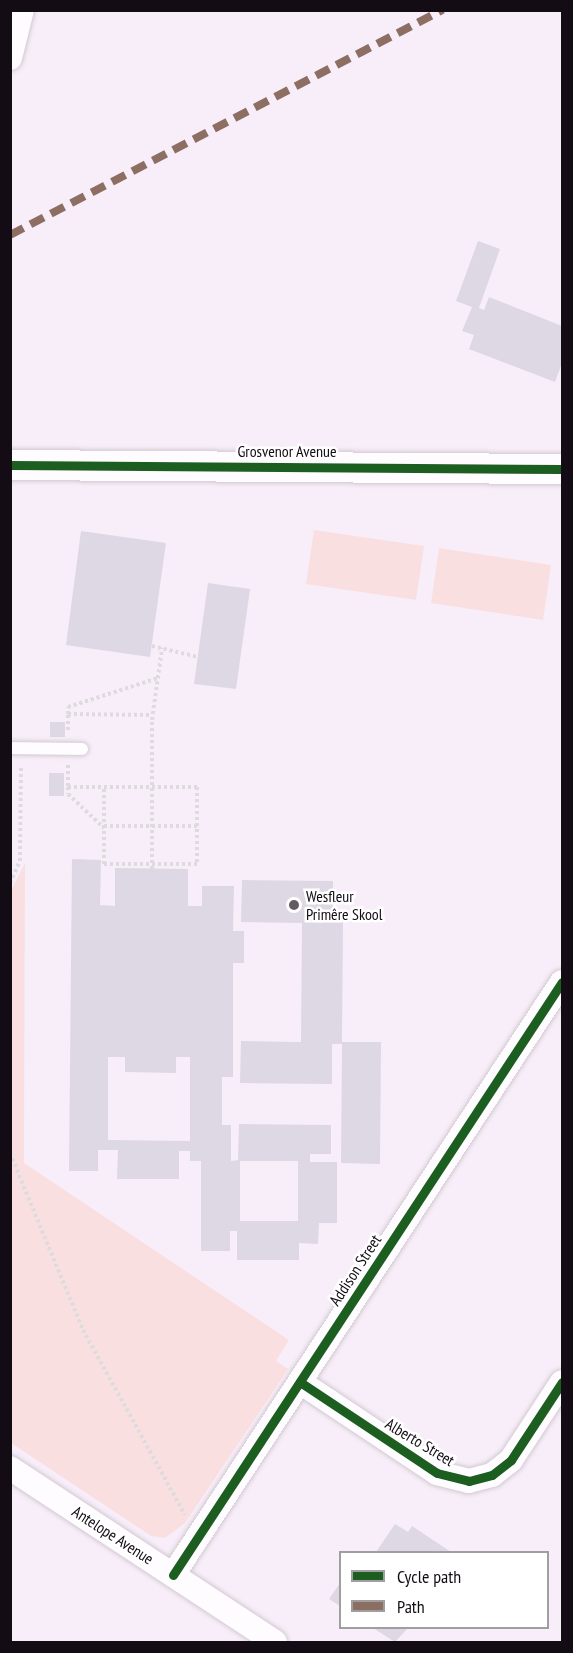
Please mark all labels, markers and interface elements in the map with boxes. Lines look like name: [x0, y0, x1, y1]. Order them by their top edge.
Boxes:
street label: Grosvenor Avenue: [237, 441, 337, 461]
place label: Wesfleur Primêre Skool: [306, 886, 382, 924]
marker: Wesfleur Primêre Skool: [287, 898, 301, 912]
street label: Addison Street: [325, 1231, 385, 1309]
street label: Alberto Street: [382, 1414, 458, 1470]
street label: Antelope Avenue: [69, 1501, 157, 1569]
legend: [339, 1551, 549, 1629]
text: Cycle path: [397, 1565, 461, 1588]
text: Path: [397, 1595, 425, 1618]

